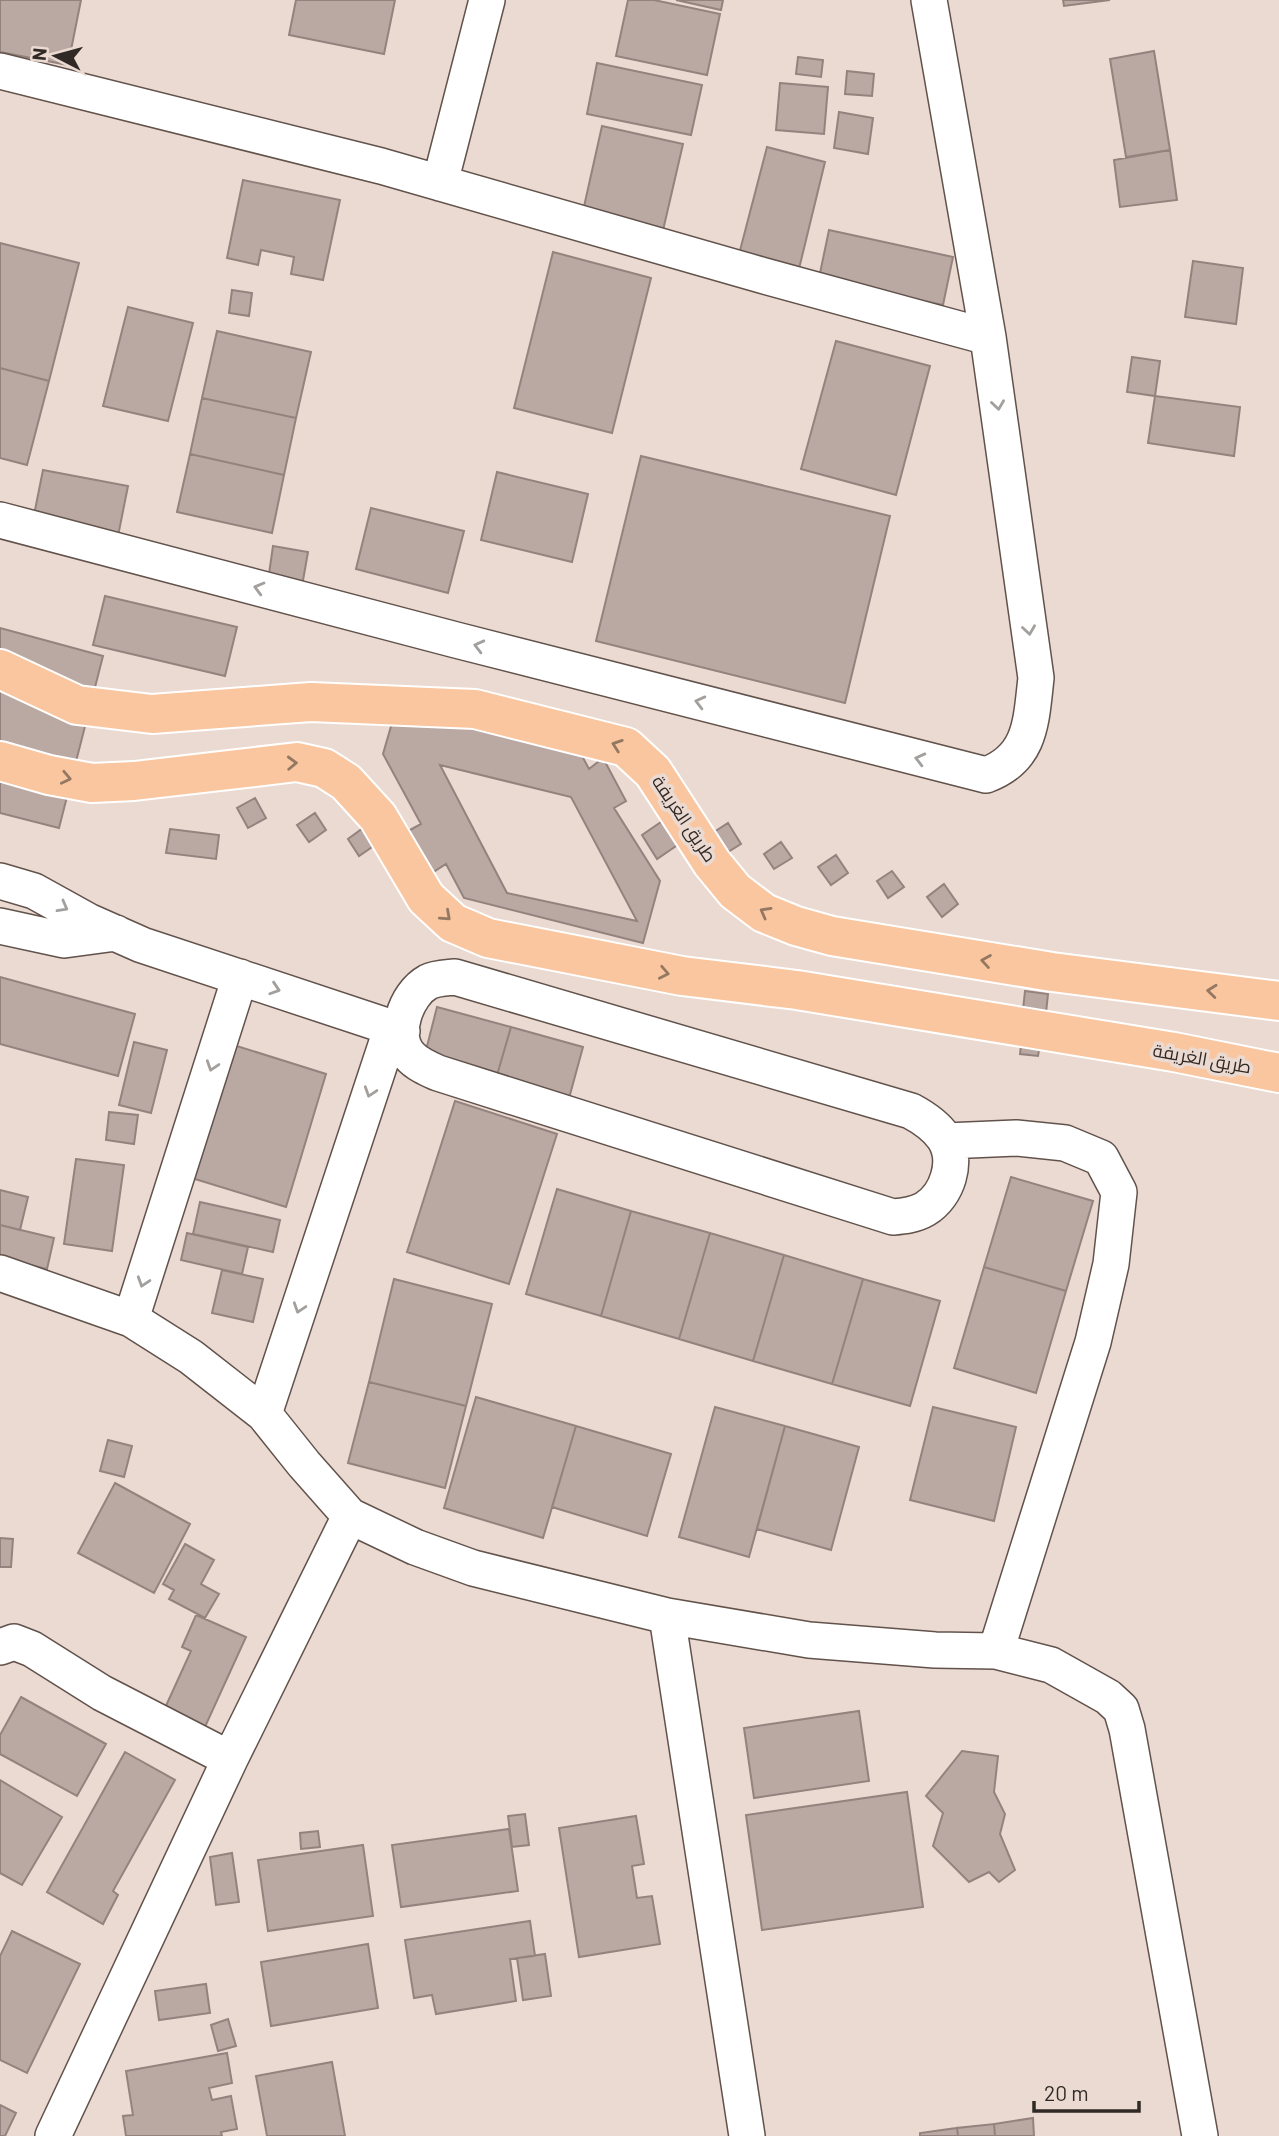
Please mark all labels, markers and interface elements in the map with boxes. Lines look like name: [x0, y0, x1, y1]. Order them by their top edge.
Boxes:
north arrow: [21, 21, 91, 91]
text: N: [26, 47, 51, 62]
one-way arrow: [990, 399, 1005, 410]
one-way arrow: [253, 582, 265, 596]
one-way arrow: [1021, 624, 1036, 636]
one-way arrow: [473, 640, 485, 654]
one-way arrow: [694, 696, 706, 710]
one-way arrow: [611, 739, 623, 753]
one-way arrow: [914, 753, 926, 767]
one-way arrow: [287, 756, 298, 771]
one-way arrow: [60, 770, 72, 785]
street label: طريق الغريفة: [646, 771, 722, 867]
one-way arrow: [55, 899, 68, 912]
one-way arrow: [760, 907, 773, 920]
one-way arrow: [438, 908, 451, 920]
one-way arrow: [980, 954, 992, 969]
one-way arrow: [658, 965, 670, 980]
one-way arrow: [268, 980, 280, 995]
one-way arrow: [1206, 984, 1217, 999]
street label: طريق الغريفة: [1151, 1039, 1253, 1079]
one-way arrow: [206, 1059, 220, 1071]
one-way arrow: [364, 1086, 379, 1098]
one-way arrow: [136, 1276, 151, 1288]
one-way arrow: [293, 1301, 307, 1314]
scale bar: [1034, 2070, 1139, 2114]
text: 20 m: [1044, 2080, 1089, 2105]

